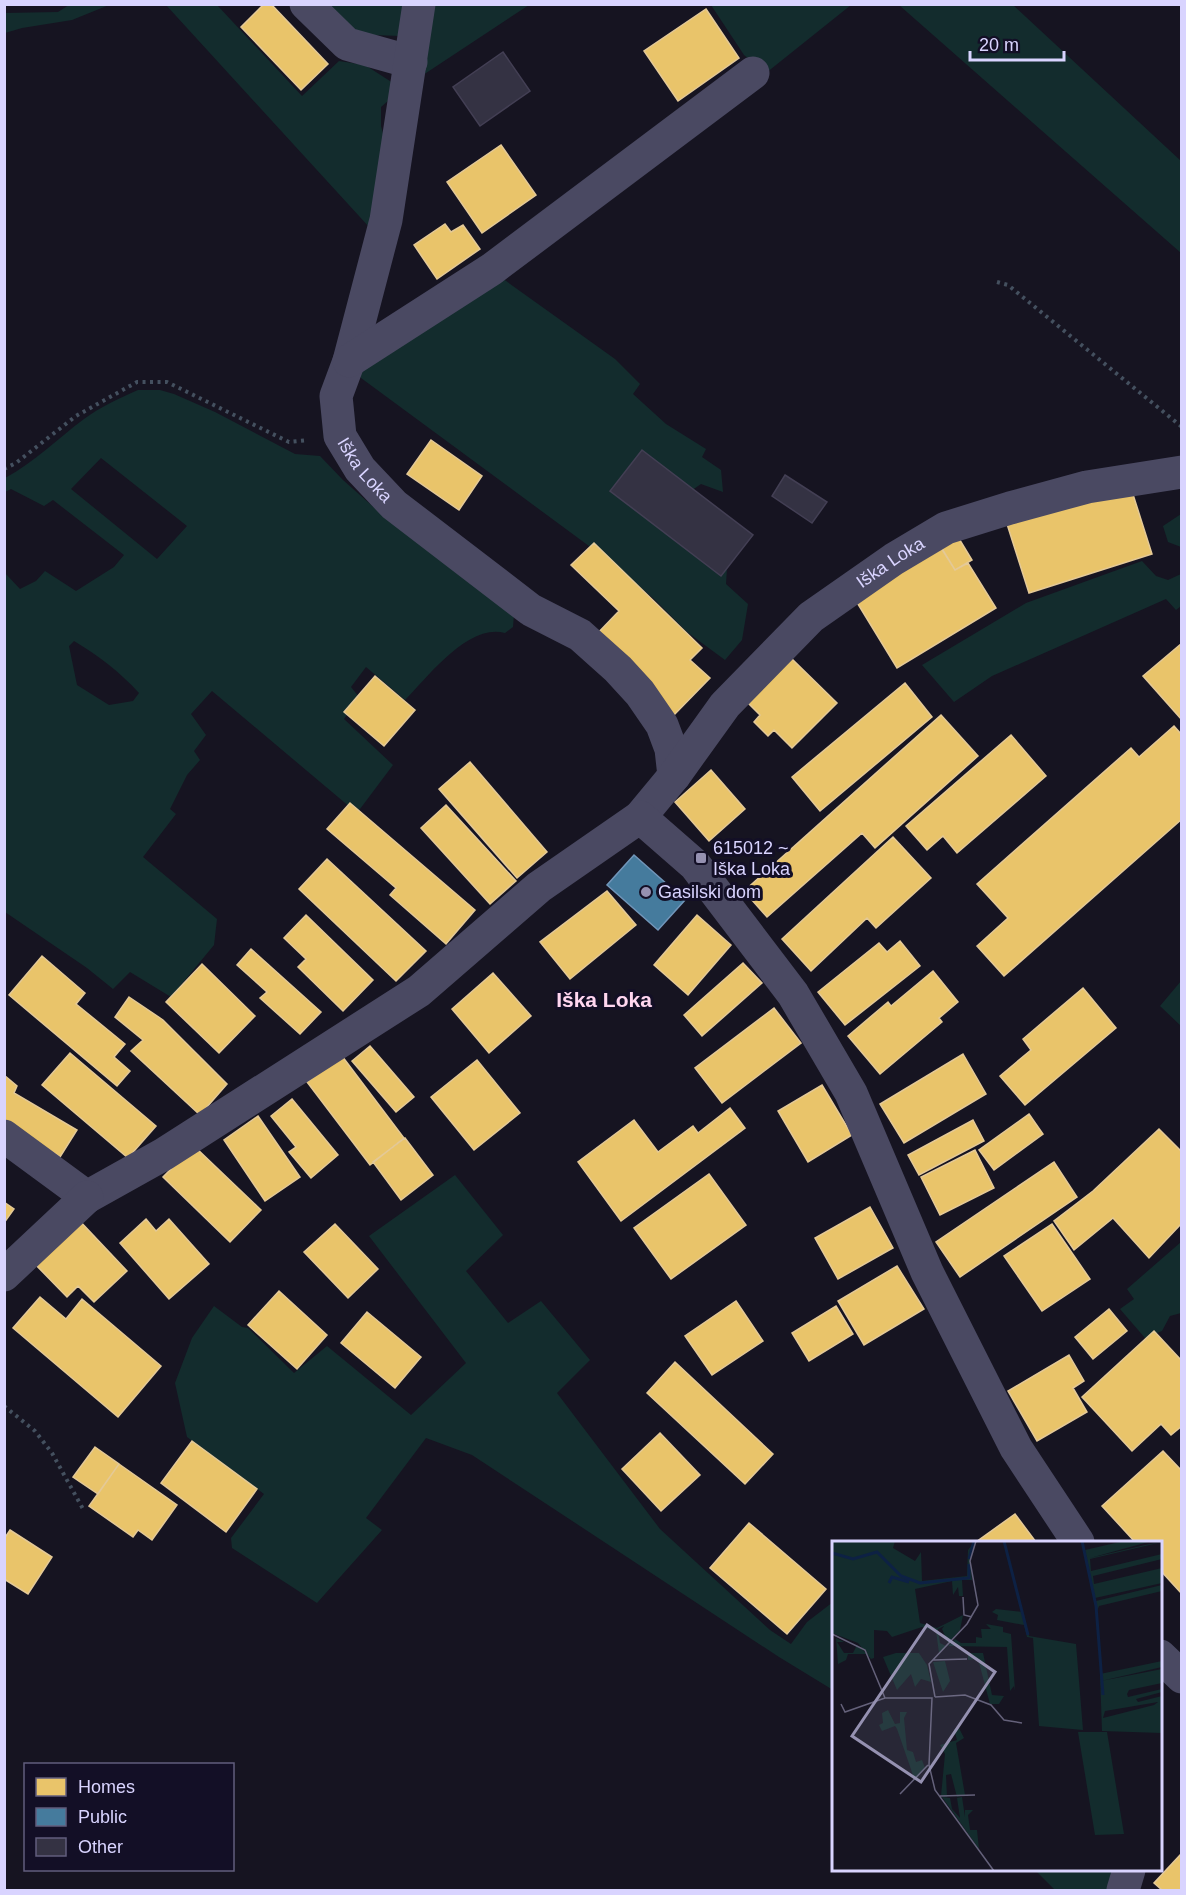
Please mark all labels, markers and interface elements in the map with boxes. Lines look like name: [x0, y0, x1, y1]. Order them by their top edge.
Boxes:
scale bar: [970, 24, 1064, 62]
text: 20 m: [979, 35, 1019, 55]
street label: Iška Loka: [333, 434, 397, 507]
street label: Iška Loka: [853, 533, 929, 592]
place label: 615012 ~ Iška Loka: [713, 838, 791, 879]
marker: 615012 ~ Iška Loka: [694, 851, 708, 865]
place label: Gasilski dom: [658, 882, 761, 902]
marker: Gasilski dom: [639, 885, 653, 899]
district label: Iška Loka: [556, 988, 652, 1011]
inset map: [832, 1541, 1162, 1871]
legend: [24, 1763, 234, 1871]
text: Homes: [78, 1777, 135, 1797]
text: Public: [78, 1807, 127, 1827]
text: Other: [78, 1837, 123, 1857]

